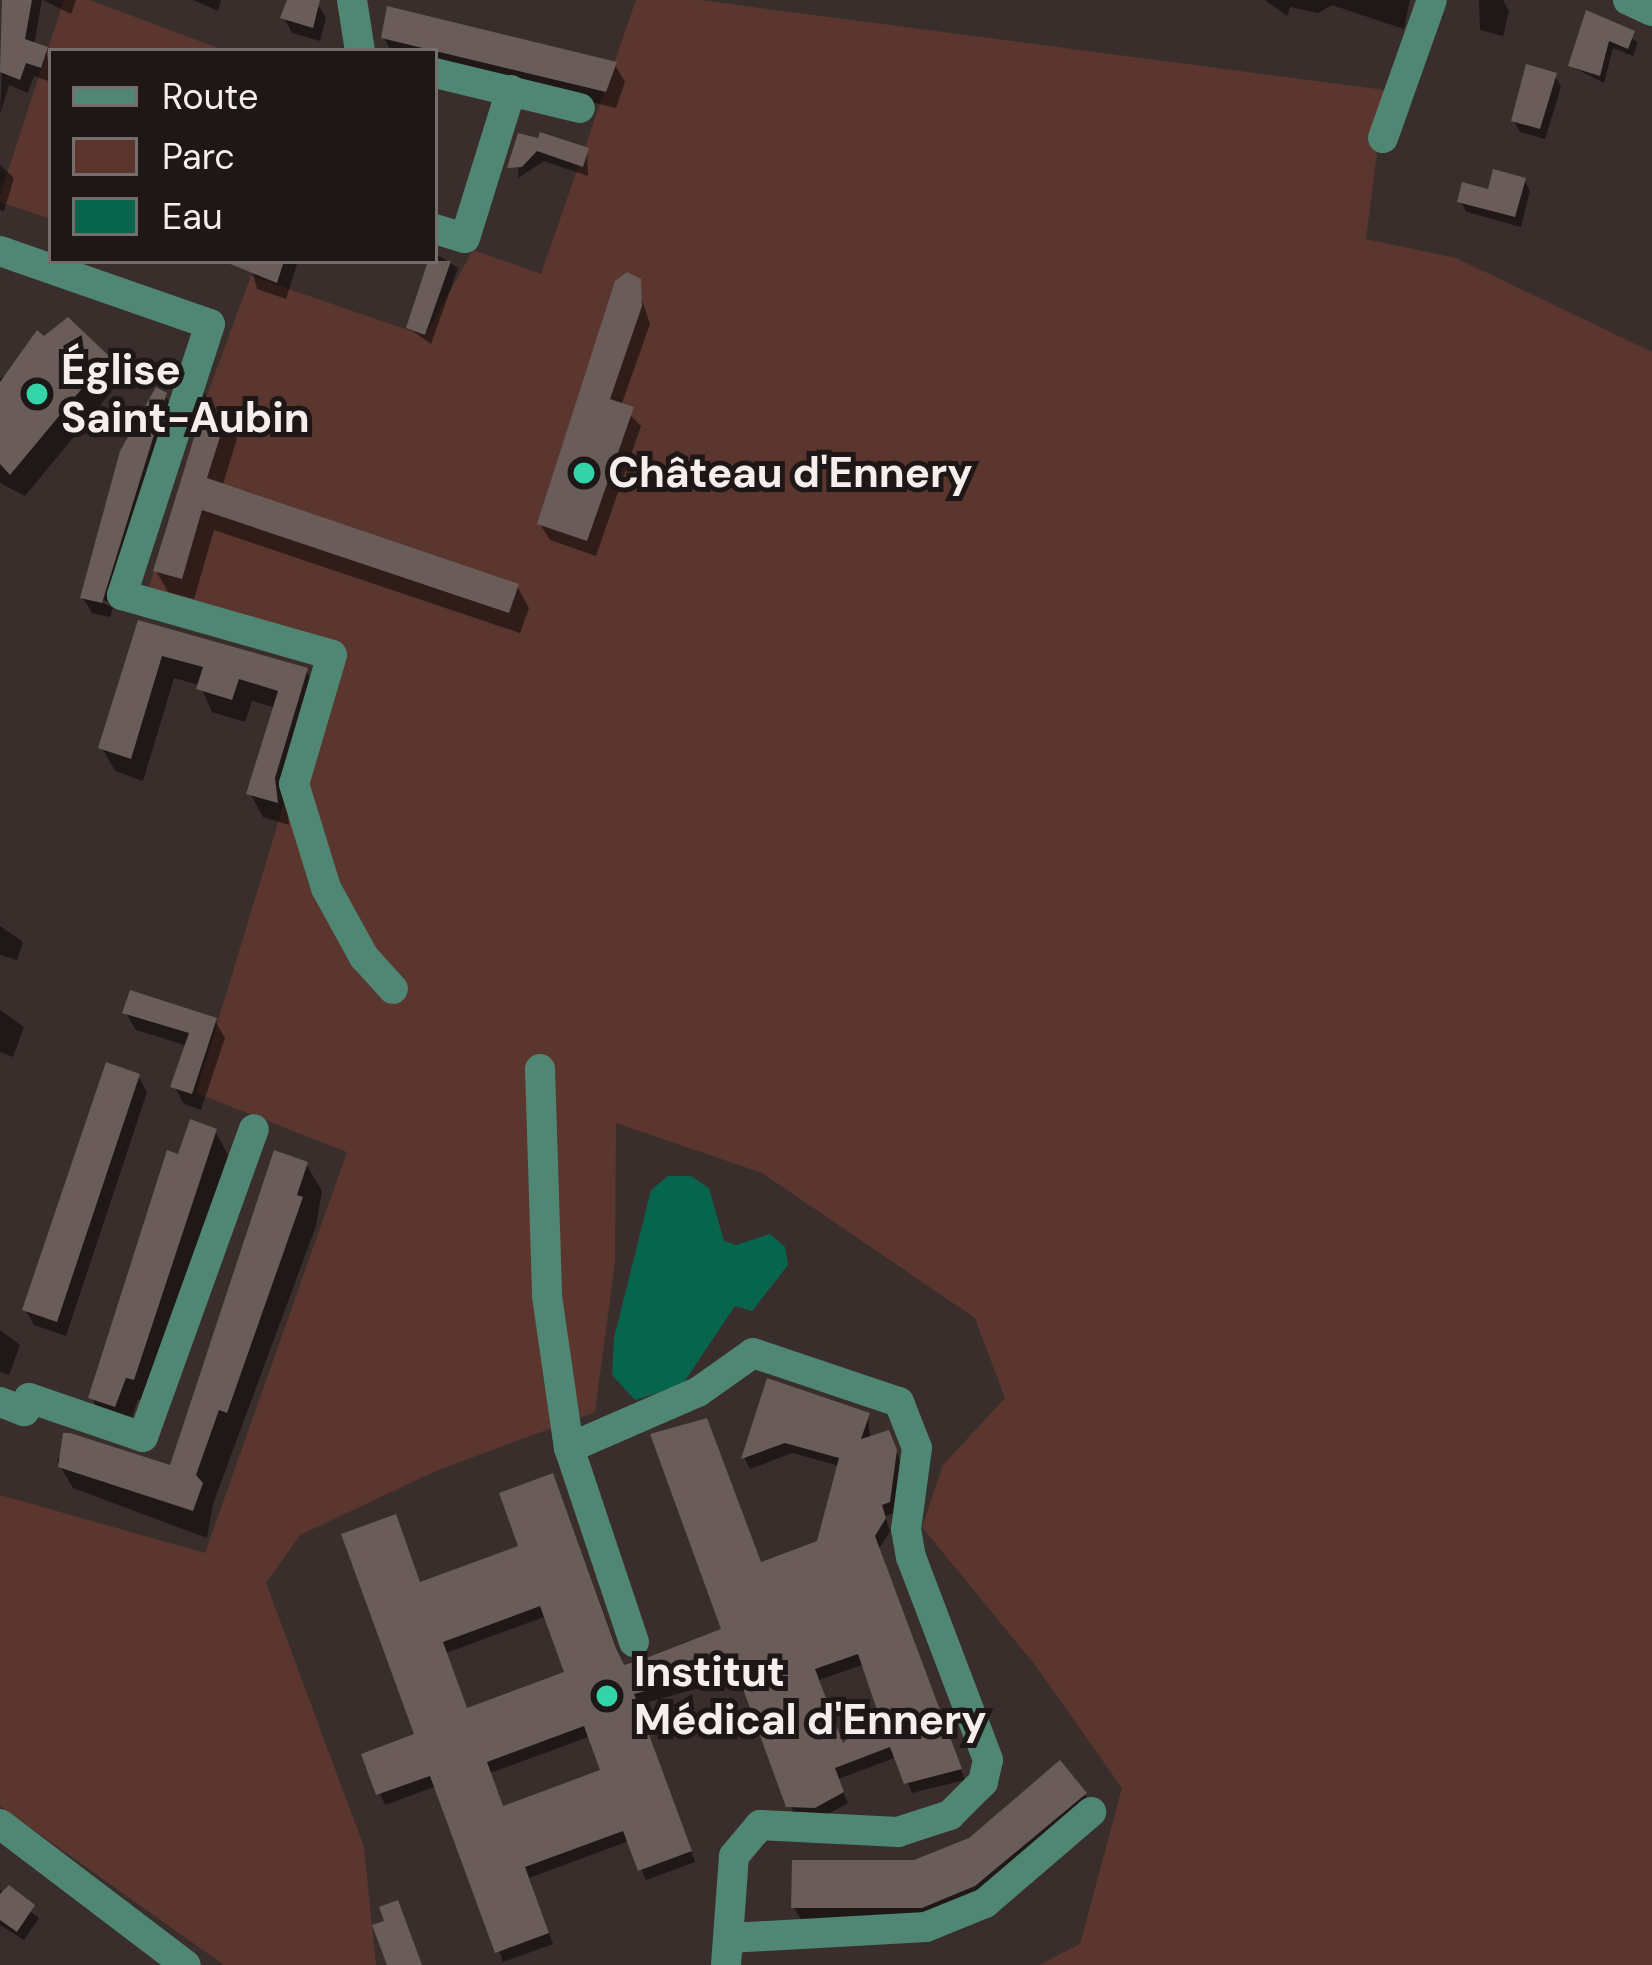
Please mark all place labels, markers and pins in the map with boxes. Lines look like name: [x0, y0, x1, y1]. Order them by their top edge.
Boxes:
place label: Église Saint-Aubin: [61, 345, 310, 443]
marker: Église Saint-Aubin: [24, 381, 50, 407]
place label: Château d'Ennery: [608, 448, 973, 498]
marker: Château d'Ennery: [571, 460, 597, 486]
place label: Institut Médical d'Ennery: [634, 1647, 987, 1746]
marker: Institut Médical d'Ennery: [591, 1680, 623, 1712]

